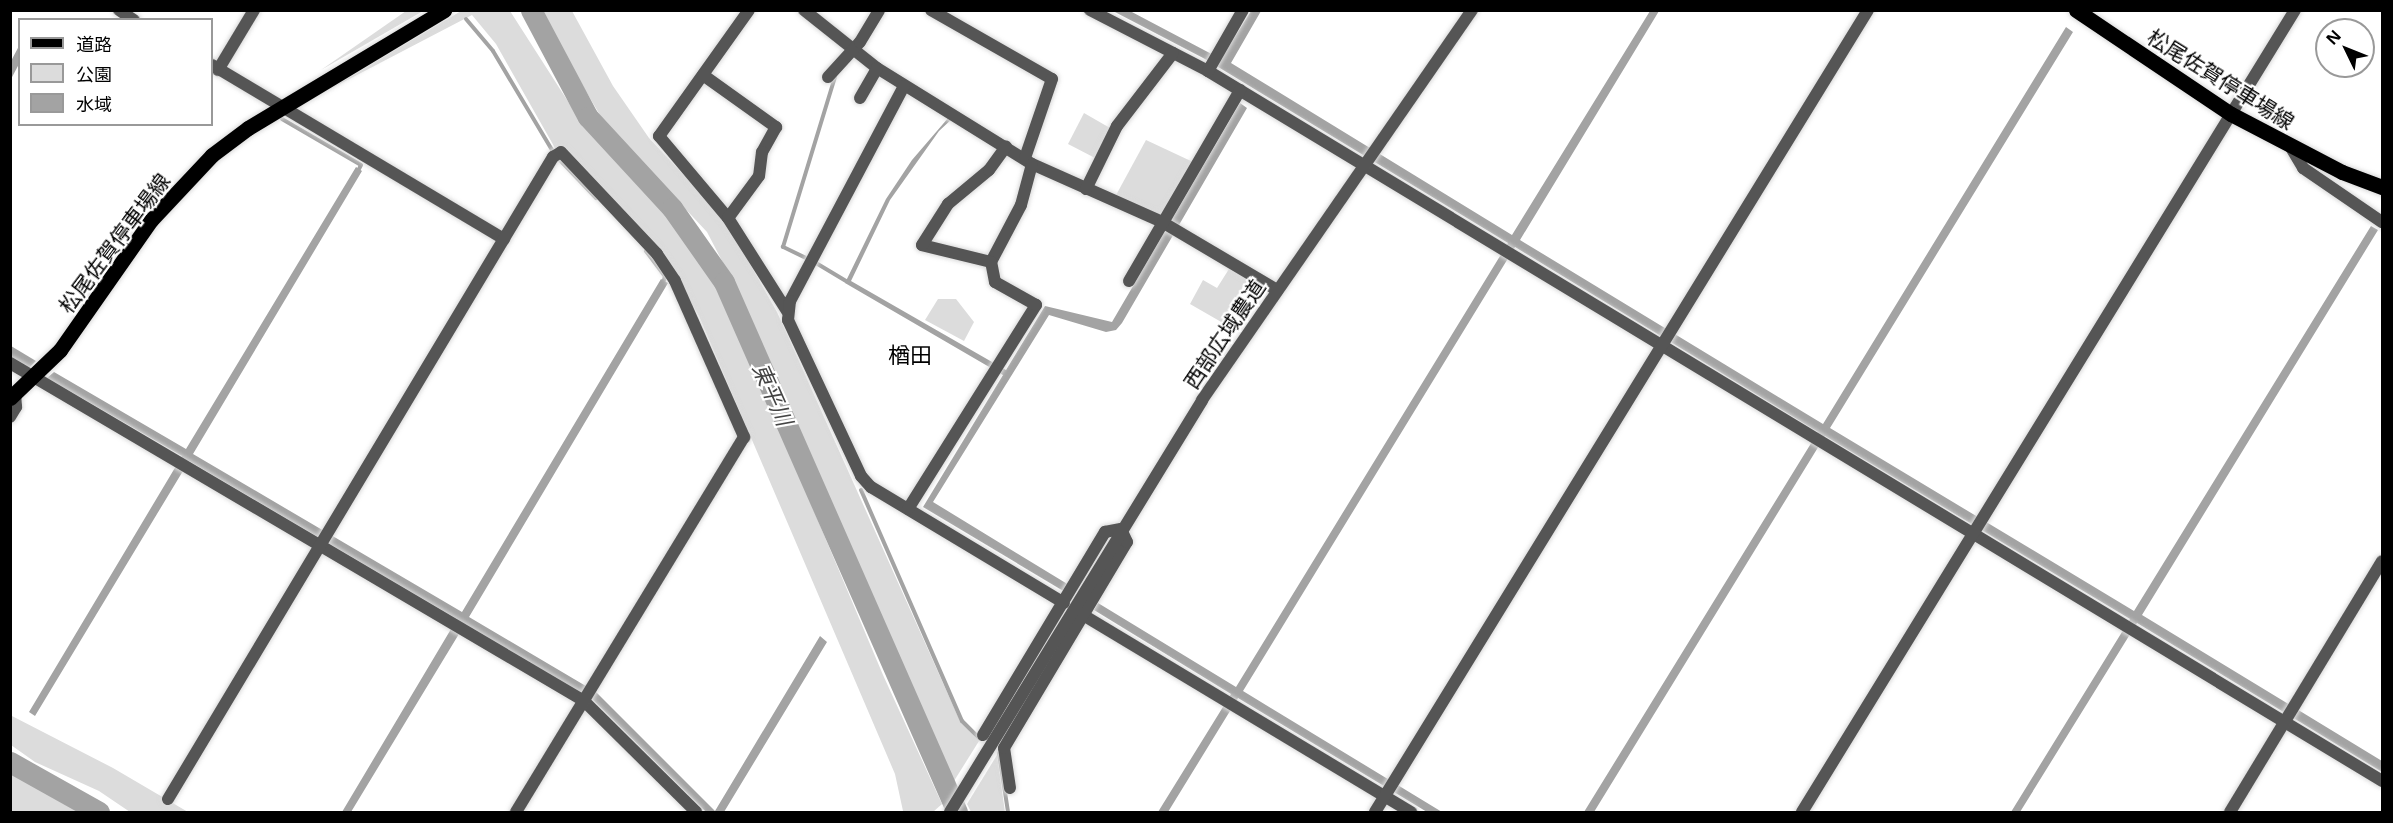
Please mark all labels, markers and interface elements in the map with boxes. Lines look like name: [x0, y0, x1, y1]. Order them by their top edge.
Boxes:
legend: [18, 18, 213, 126]
north arrow: [2315, 18, 2375, 78]
street label: 松尾佐賀停車場線: [2143, 24, 2299, 134]
text: N: [2321, 25, 2346, 49]
text: 道路: [76, 32, 112, 56]
text: 公園: [76, 62, 112, 86]
text: 水域: [76, 92, 112, 116]
street label: 松尾佐賀停車場線: [53, 168, 175, 318]
street label: 西部広域農道: [1178, 275, 1270, 393]
district label: 楢田: [888, 342, 932, 368]
water label: 東平川: [748, 358, 798, 430]

